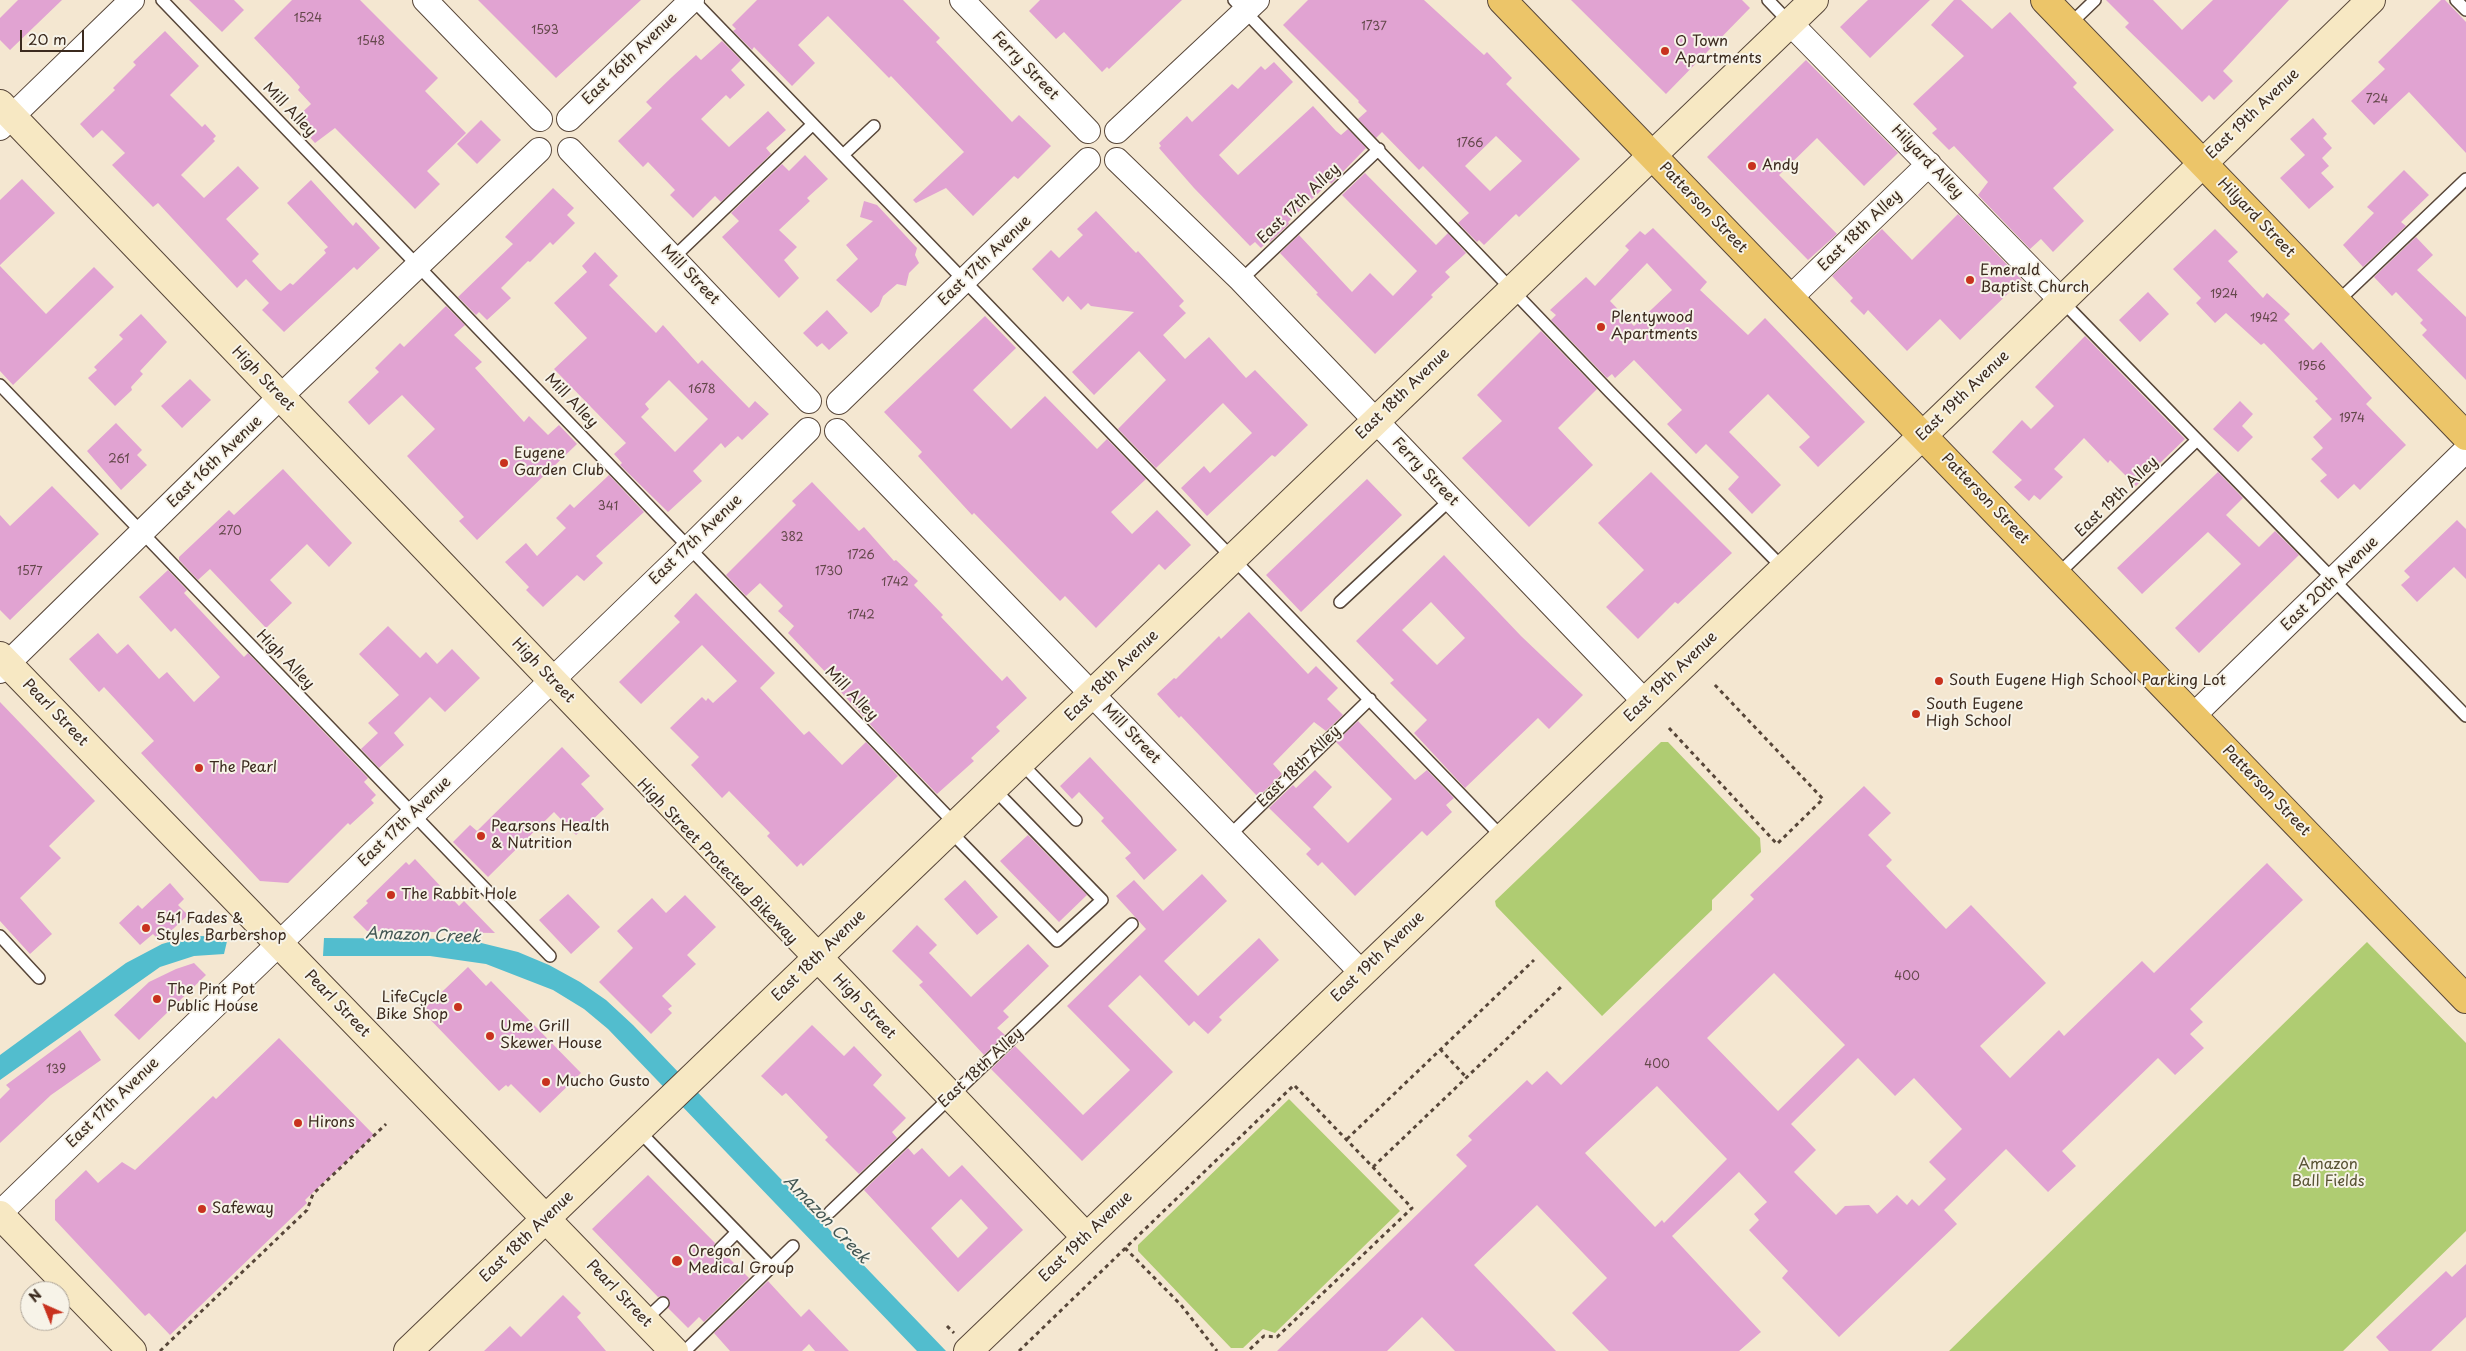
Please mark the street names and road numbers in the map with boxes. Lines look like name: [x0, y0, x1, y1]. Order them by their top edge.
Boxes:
street label: East 16th Avenue: [579, 9, 681, 109]
street label: Ferry Street: [988, 28, 1062, 104]
street label: East 19th Avenue: [2203, 65, 2303, 163]
street label: Mill Alley: [259, 79, 319, 141]
street label: Hilyard Alley: [1887, 121, 1967, 203]
street label: Patterson Street: [1655, 159, 1751, 257]
street label: East 17th Alley: [1254, 160, 1344, 248]
street label: Hilyard Street: [2214, 175, 2298, 261]
street label: East 18th Alley: [1815, 187, 1905, 275]
street label: East 17th Avenue: [935, 212, 1035, 310]
street label: Mill Street: [657, 241, 723, 309]
street label: High Street: [228, 343, 298, 415]
street label: East 18th Avenue: [1352, 345, 1454, 443]
street label: East 19th Avenue: [1913, 347, 2013, 445]
street label: Mill Alley: [541, 370, 601, 432]
street label: East 16th Avenue: [164, 412, 266, 512]
street label: Ferry Street: [1388, 434, 1462, 510]
street label: Patterson Street: [1937, 450, 2033, 548]
street label: East 19th Alley: [2072, 453, 2162, 541]
street label: East 17th Avenue: [646, 491, 746, 589]
street label: East 20th Avenue: [2278, 533, 2382, 635]
street label: High Alley: [252, 627, 318, 693]
street label: East 18th Avenue: [1061, 627, 1163, 725]
street label: East 19th Avenue: [1621, 628, 1721, 726]
street label: High Street: [508, 635, 578, 707]
street label: Mill Alley: [821, 663, 881, 725]
street label: Pearl Street: [19, 676, 91, 750]
street label: Mill Street: [1098, 700, 1164, 768]
street label: East 18th Alley: [1254, 723, 1344, 811]
street label: Patterson Street: [2218, 742, 2314, 840]
street label: East 17th Avenue: [355, 773, 455, 871]
street label: High Street Protected Bikeway: [633, 776, 801, 948]
street label: East 18th Avenue: [768, 907, 870, 1005]
street label: East 19th Avenue: [1328, 908, 1428, 1006]
street label: Pearl Street: [301, 967, 373, 1041]
street label: High Street: [829, 971, 899, 1043]
street label: East 18th Alley: [935, 1024, 1027, 1112]
street label: East 17th Avenue: [63, 1054, 163, 1152]
street label: East 18th Avenue: [476, 1188, 578, 1286]
street label: East 19th Avenue: [1036, 1188, 1136, 1286]
street label: Pearl Street: [583, 1257, 655, 1331]

